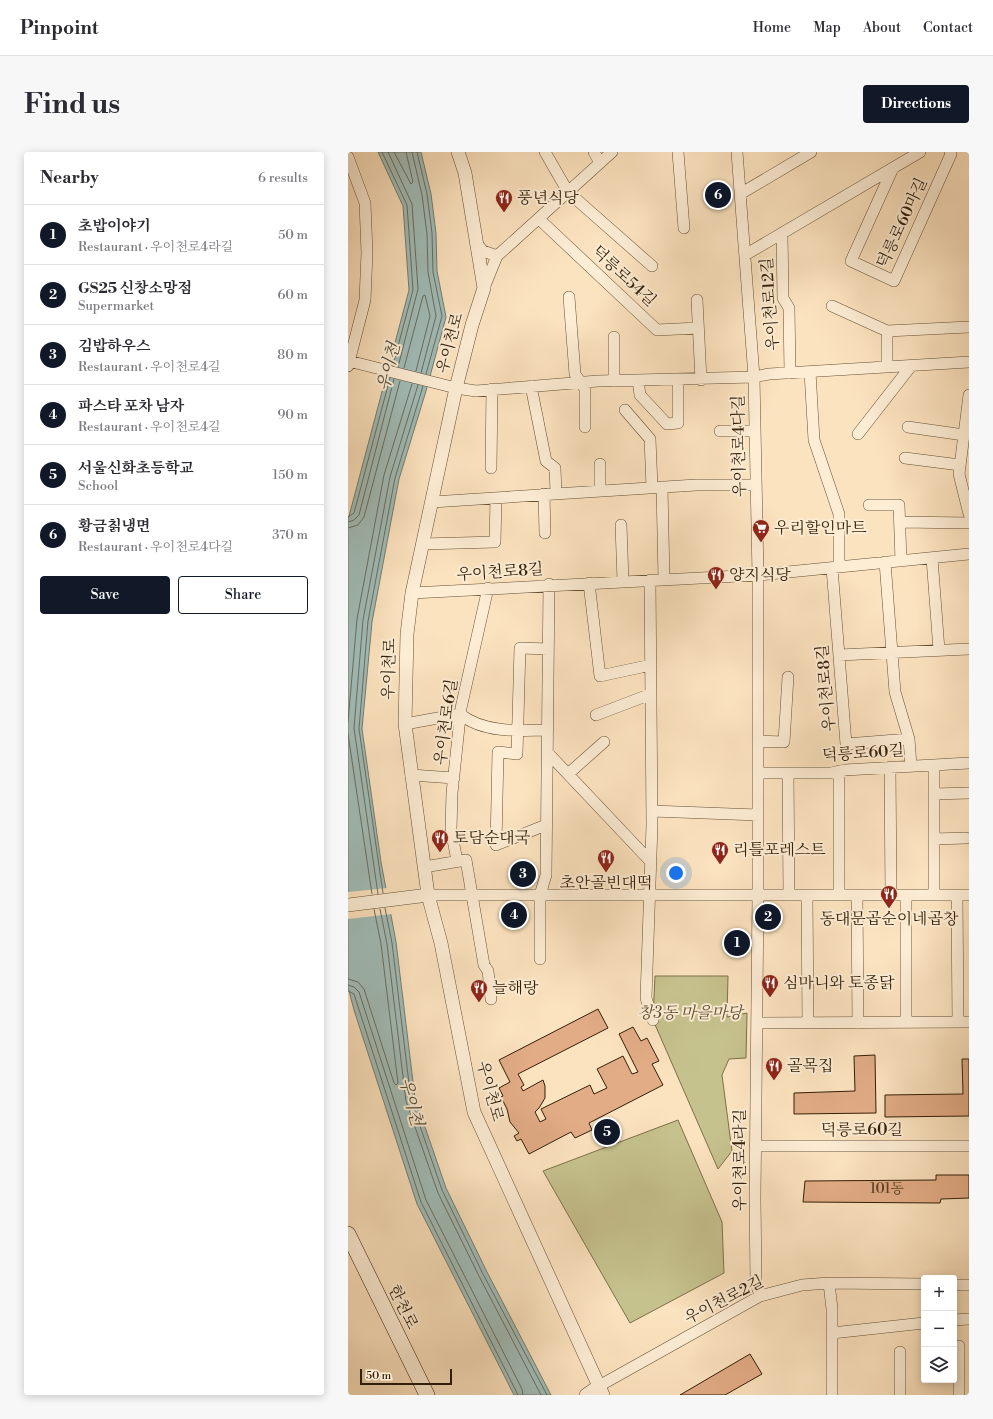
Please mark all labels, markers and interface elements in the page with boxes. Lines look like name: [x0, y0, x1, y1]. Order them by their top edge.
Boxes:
text: Pinpoint: [20, 16, 99, 40]
text: Home: [753, 19, 791, 37]
text: Map: [813, 19, 841, 37]
text: About: [863, 19, 901, 37]
text: Contact: [923, 19, 973, 37]
button: Directions: [863, 85, 969, 123]
text: Find us: [24, 87, 120, 122]
text: Nearby: [40, 167, 99, 189]
text: 6 results: [258, 170, 308, 186]
street label: 덕릉로60마길: [872, 175, 932, 271]
pin: 6: [705, 180, 731, 210]
restaurant icon: 풍년식당: [494, 188, 514, 213]
place label: 풍년식당: [517, 188, 579, 208]
text: 초밥이야기: [78, 217, 150, 236]
text: 1: [50, 227, 56, 243]
text: 50 m: [278, 227, 308, 243]
text: Restaurant · 우이천로4라길: [78, 239, 233, 255]
street label: 덕릉로54길: [588, 241, 660, 311]
street label: 우이천로12길: [757, 257, 783, 351]
text: GS25 신창소망점: [78, 279, 192, 298]
text: 2: [49, 287, 57, 303]
text: 60 m: [277, 287, 308, 303]
text: Supermarket: [78, 298, 154, 314]
street label: 우이천로: [432, 310, 468, 375]
text: 김밥하우스: [78, 337, 150, 356]
water label: 우이천: [372, 339, 406, 394]
text: 3: [49, 347, 57, 363]
text: 80 m: [277, 347, 308, 363]
text: Restaurant · 우이천로4길: [78, 359, 221, 375]
street label: 우이천로4다길: [728, 395, 750, 497]
text: 파스타 포차 남자: [78, 397, 184, 416]
text: 4: [49, 407, 57, 423]
text: 90 m: [277, 407, 308, 423]
text: Restaurant · 우이천로4길: [78, 419, 221, 435]
text: 서울신화초등학교: [78, 459, 194, 478]
text: 5: [49, 467, 57, 483]
text: 150 m: [273, 467, 308, 483]
text: School: [78, 478, 118, 494]
text: 황금칡냉면: [78, 517, 150, 536]
supermarket icon: 우리할인마트: [751, 518, 771, 543]
place label: 우리할인마트: [774, 518, 867, 538]
text: 6: [49, 527, 57, 543]
text: 370 m: [272, 527, 308, 543]
text: Restaurant · 우이천로4다길: [78, 539, 233, 555]
street label: 우이천로8길: [456, 559, 544, 585]
restaurant icon: 양지식당: [706, 565, 726, 590]
place label: 양지식당: [729, 565, 791, 585]
button: Save: [40, 576, 170, 614]
button: Share: [178, 576, 308, 614]
street label: 우이천로: [378, 637, 400, 700]
street label: 우이천로8길: [812, 644, 840, 732]
street label: 우이천로6길: [430, 678, 462, 766]
street label: 덕릉로60길: [821, 740, 905, 766]
restaurant icon: 토담순대국: [430, 828, 450, 853]
place label: 토담순대국: [453, 828, 531, 848]
restaurant icon: 리틀포레스트: [710, 840, 730, 865]
place label: 리틀포레스트: [733, 840, 826, 860]
restaurant icon: 초안골빈대떡: [596, 848, 616, 873]
pin: 3: [510, 859, 536, 889]
your location: [666, 863, 686, 883]
place label: 초안골빈대떡: [560, 873, 652, 893]
restaurant icon: 동대문곱순이네곱창: [879, 884, 899, 909]
pin: 4: [501, 900, 527, 930]
pin: 2: [755, 902, 781, 932]
place label: 동대문곱순이네곱창: [819, 909, 959, 929]
pin: 1: [724, 928, 750, 958]
restaurant icon: 심마니와 토종닭: [760, 973, 780, 998]
place label: 심마니와 토종닭: [783, 973, 895, 993]
restaurant icon: 늘해랑: [469, 978, 489, 1003]
place label: 늘해랑: [492, 978, 539, 998]
park label: 창3동 마을마당: [638, 1003, 745, 1023]
restaurant icon: 골목집: [764, 1056, 784, 1081]
place label: 골목집: [787, 1056, 833, 1076]
street label: 우이천로: [472, 1059, 508, 1124]
water label: 우이천: [394, 1075, 428, 1130]
street label: 우이천로4라길: [730, 1109, 750, 1211]
pin: 5: [594, 1117, 620, 1147]
street label: 덕릉로60길: [821, 1120, 903, 1140]
house number: 101동: [870, 1180, 904, 1198]
street label: 우이천로2길: [681, 1271, 767, 1329]
map controls: [921, 1275, 957, 1383]
button: +: [921, 1275, 957, 1311]
street label: 한천로: [384, 1282, 422, 1333]
button: −: [921, 1311, 957, 1347]
button: layers: [921, 1347, 957, 1383]
scale bar: [360, 1367, 452, 1386]
text: 50 m: [366, 1369, 391, 1383]

